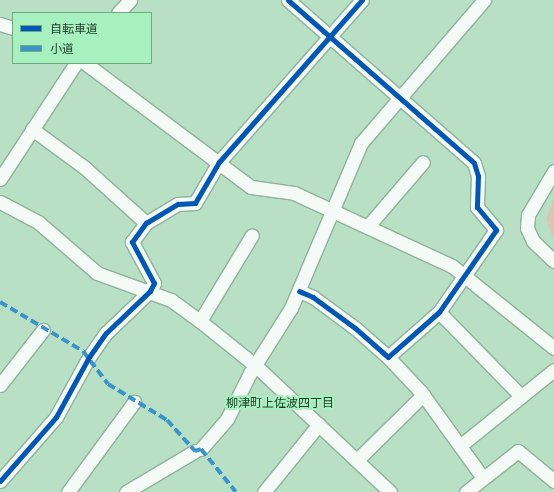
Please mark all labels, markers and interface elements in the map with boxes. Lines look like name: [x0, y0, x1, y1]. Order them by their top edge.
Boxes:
legend: [12, 12, 152, 64]
text: 自転車道: [50, 22, 98, 38]
text: 小道: [50, 42, 74, 58]
district label: 柳津町上佐波四丁目: [226, 398, 334, 412]

